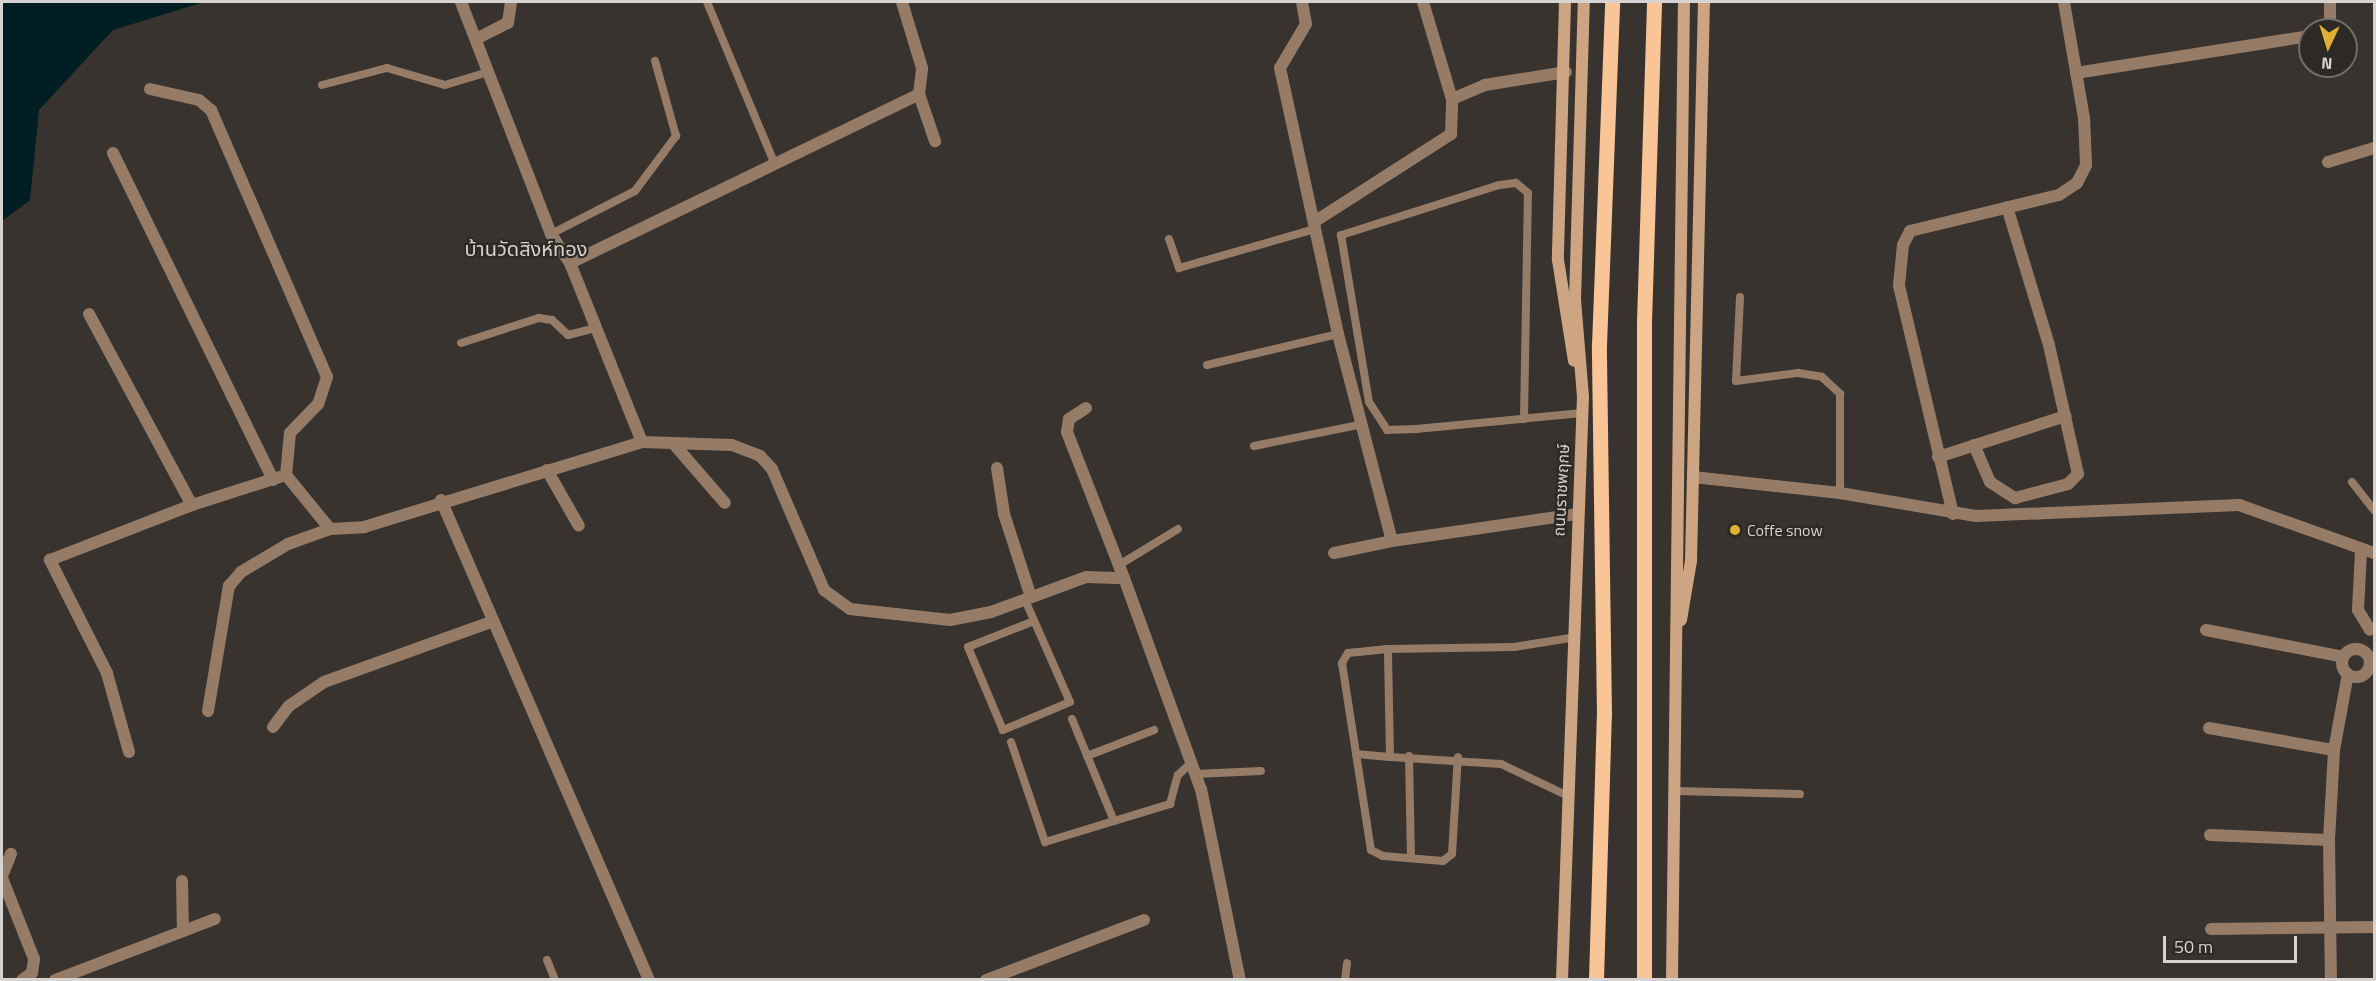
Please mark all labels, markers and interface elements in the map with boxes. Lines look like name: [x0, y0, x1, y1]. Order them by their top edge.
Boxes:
north arrow: [2298, 18, 2358, 78]
text: N: [2321, 52, 2333, 76]
district label: บ้านวัดสิงห์ทอง: [465, 236, 587, 260]
street label: ถนนราชพฤกษ์: [1549, 443, 1573, 537]
place label: Coffe snow: [1747, 520, 1823, 540]
marker: Coffe snow: [1728, 523, 1742, 537]
scale bar: [2166, 924, 2300, 962]
text: 50 m: [2174, 933, 2213, 960]

